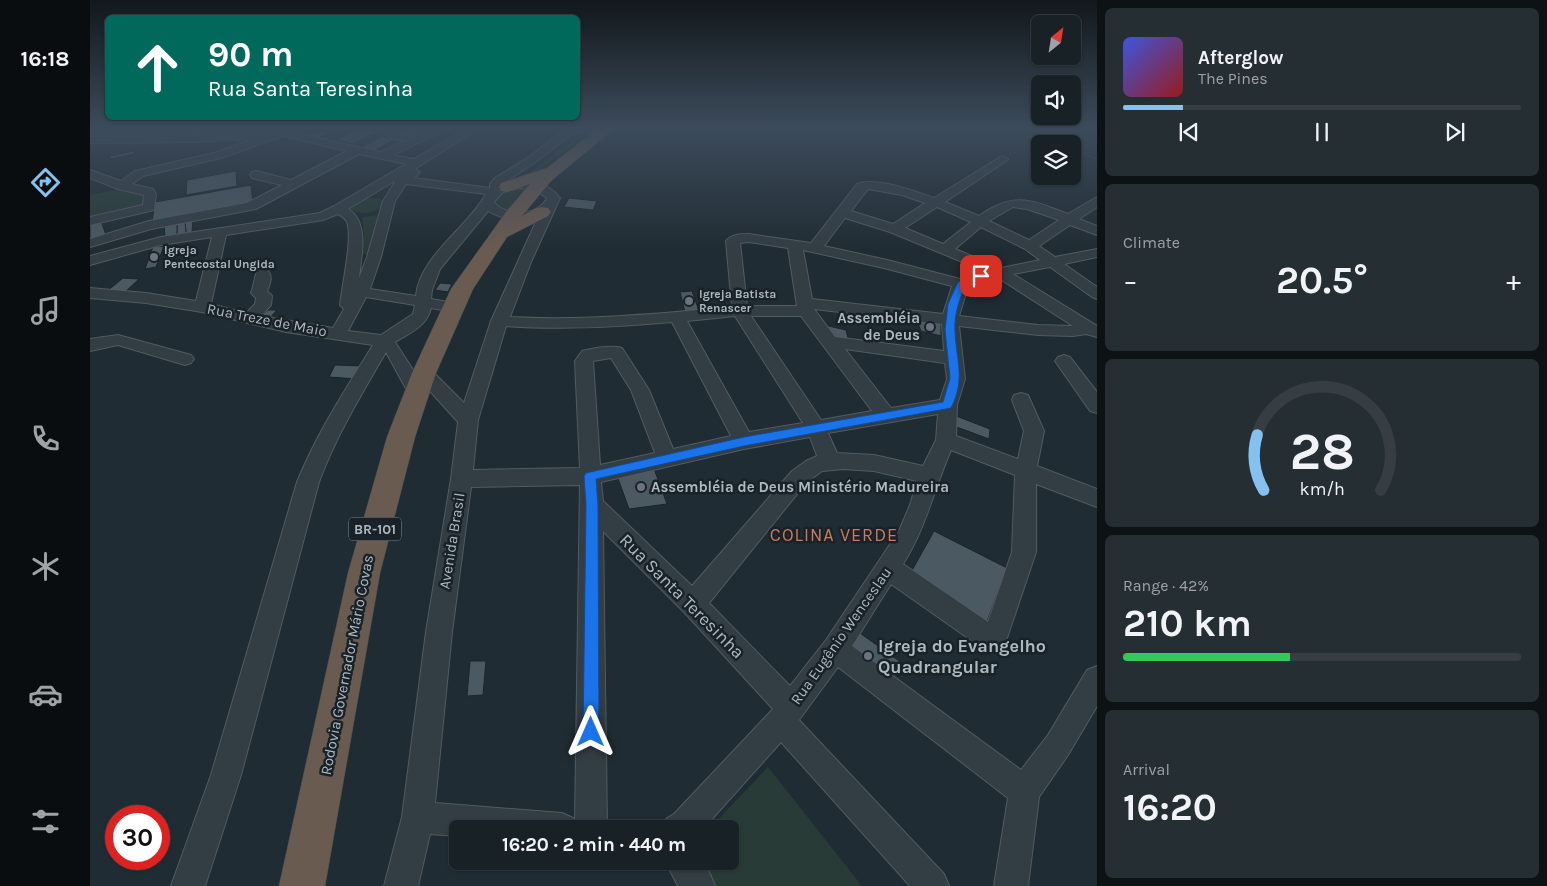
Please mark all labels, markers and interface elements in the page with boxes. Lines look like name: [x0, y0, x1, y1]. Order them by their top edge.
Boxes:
north arrow: [1031, 15, 1081, 65]
map controls: [1031, 15, 1081, 185]
text: 90 m: [208, 34, 294, 75]
icon: ahead: [125, 35, 190, 100]
text: 16:18: [20, 46, 70, 72]
text: Afterglow: [1198, 47, 1284, 69]
text: The Pines: [1198, 69, 1268, 88]
button: sound: [1031, 75, 1081, 125]
text: Rua Santa Teresinha: [208, 76, 413, 102]
icon: previous: [1175, 118, 1203, 146]
icon: pause: [1308, 118, 1336, 146]
icon: next: [1441, 118, 1469, 146]
button: layers: [1031, 135, 1081, 185]
icon: directions: [28, 165, 63, 200]
text: Climate: [1123, 233, 1180, 252]
place label: Igreja Pentecostal Ungida: [164, 243, 275, 271]
marker: Igreja Pentecostal Ungida: [148, 251, 160, 263]
pin: [960, 255, 1002, 297]
text: 20.5°: [1276, 258, 1368, 303]
icon: arrive: [967, 262, 995, 290]
text: −: [1123, 264, 1138, 297]
text: +: [1506, 264, 1521, 297]
place label: Igreja Batista Renascer: [699, 287, 776, 315]
icon: music: [28, 293, 63, 328]
marker: Igreja Batista Renascer: [683, 295, 695, 307]
street label: Rua Treze de Maio: [206, 300, 328, 340]
place label: Assembléia de Deus: [837, 309, 920, 344]
marker: Assembléia de Deus: [924, 321, 936, 333]
icon: phone: [28, 421, 63, 456]
text: 28: [1289, 421, 1355, 482]
place label: Assembléia de Deus Ministério Madureira: [651, 478, 949, 496]
text: km/h: [1299, 479, 1345, 500]
marker: Assembléia de Deus Ministério Madureira: [635, 481, 647, 493]
street label: Avenida Brasil: [435, 492, 469, 590]
road number: BR-101: [349, 518, 401, 540]
district label: COLINA VERDE: [770, 524, 898, 546]
street label: Rua Santa Teresinha: [615, 529, 749, 663]
icon: climate: [28, 549, 63, 584]
street label: Rodovia Governador Mário Covas: [317, 553, 377, 777]
street label: Rua Eugênio Wenceslau: [787, 564, 895, 708]
text: Range · 42%: [1123, 576, 1209, 595]
text: 210 km: [1123, 601, 1252, 646]
place label: Igreja do Evangelho Quadrangular: [878, 635, 1046, 678]
marker: Igreja do Evangelho Quadrangular: [862, 650, 874, 662]
icon: car: [28, 677, 63, 712]
position arrow: [564, 705, 616, 757]
text: Arrival: [1123, 760, 1170, 779]
text: 16:20: [1123, 785, 1217, 830]
icon: filters: [28, 804, 63, 839]
speed limit sign: 30: [105, 805, 170, 870]
text: 16:20 · 2 min · 440 m: [502, 834, 686, 856]

